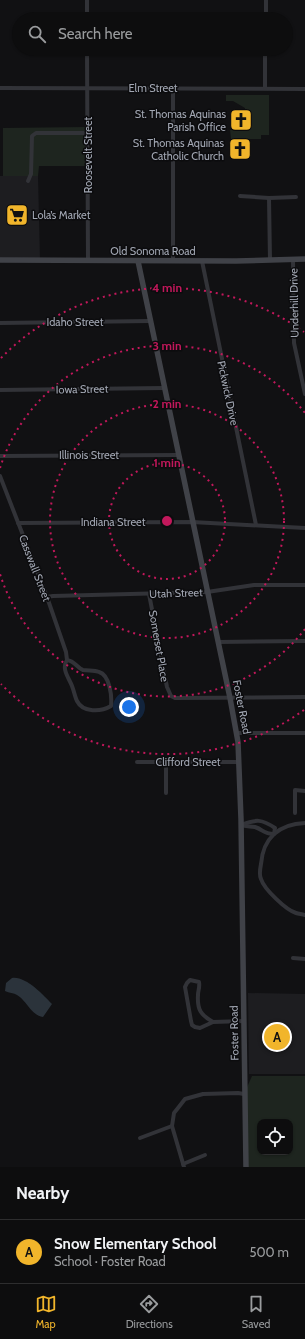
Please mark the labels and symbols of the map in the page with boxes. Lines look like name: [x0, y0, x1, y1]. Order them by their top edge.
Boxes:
street label: Elm Street: [128, 81, 178, 95]
place label: St. Thomas Aquinas Parish Office: [135, 107, 226, 134]
church icon: St. Thomas Aquinas Parish Office: [228, 107, 254, 133]
street label: Roosevelt Street: [81, 116, 95, 193]
place label: St. Thomas Aquinas Catholic Church: [133, 136, 224, 163]
church icon: St. Thomas Aquinas Catholic Church: [227, 136, 253, 162]
supermarket icon: Lola’s Market: [4, 202, 30, 228]
place label: Lola’s Market: [32, 208, 91, 222]
street label: Old Sonoma Road: [110, 244, 196, 258]
street label: Underhill Drive: [286, 268, 302, 338]
text: 4 min: [152, 280, 182, 295]
street label: Idaho Street: [47, 315, 104, 329]
text: 3 min: [152, 338, 182, 353]
street label: Pickwick Drive: [214, 359, 242, 427]
street label: Iowa Street: [56, 382, 109, 396]
text: 2 min: [153, 396, 181, 411]
street label: Illinois Street: [59, 448, 119, 462]
text: 1 min: [153, 455, 181, 470]
centre of rings: [160, 514, 174, 528]
street label: Indiana Street: [81, 515, 146, 529]
street label: Casswall Street: [16, 533, 54, 604]
street label: Utah Street: [149, 585, 203, 601]
street label: Somerset Place: [146, 609, 172, 683]
street label: Foster Road: [230, 679, 254, 735]
your location: [119, 697, 139, 717]
street label: Clifford Street: [155, 755, 221, 769]
street label: Foster Road: [227, 1005, 241, 1061]
pin: A: [264, 1022, 290, 1052]

